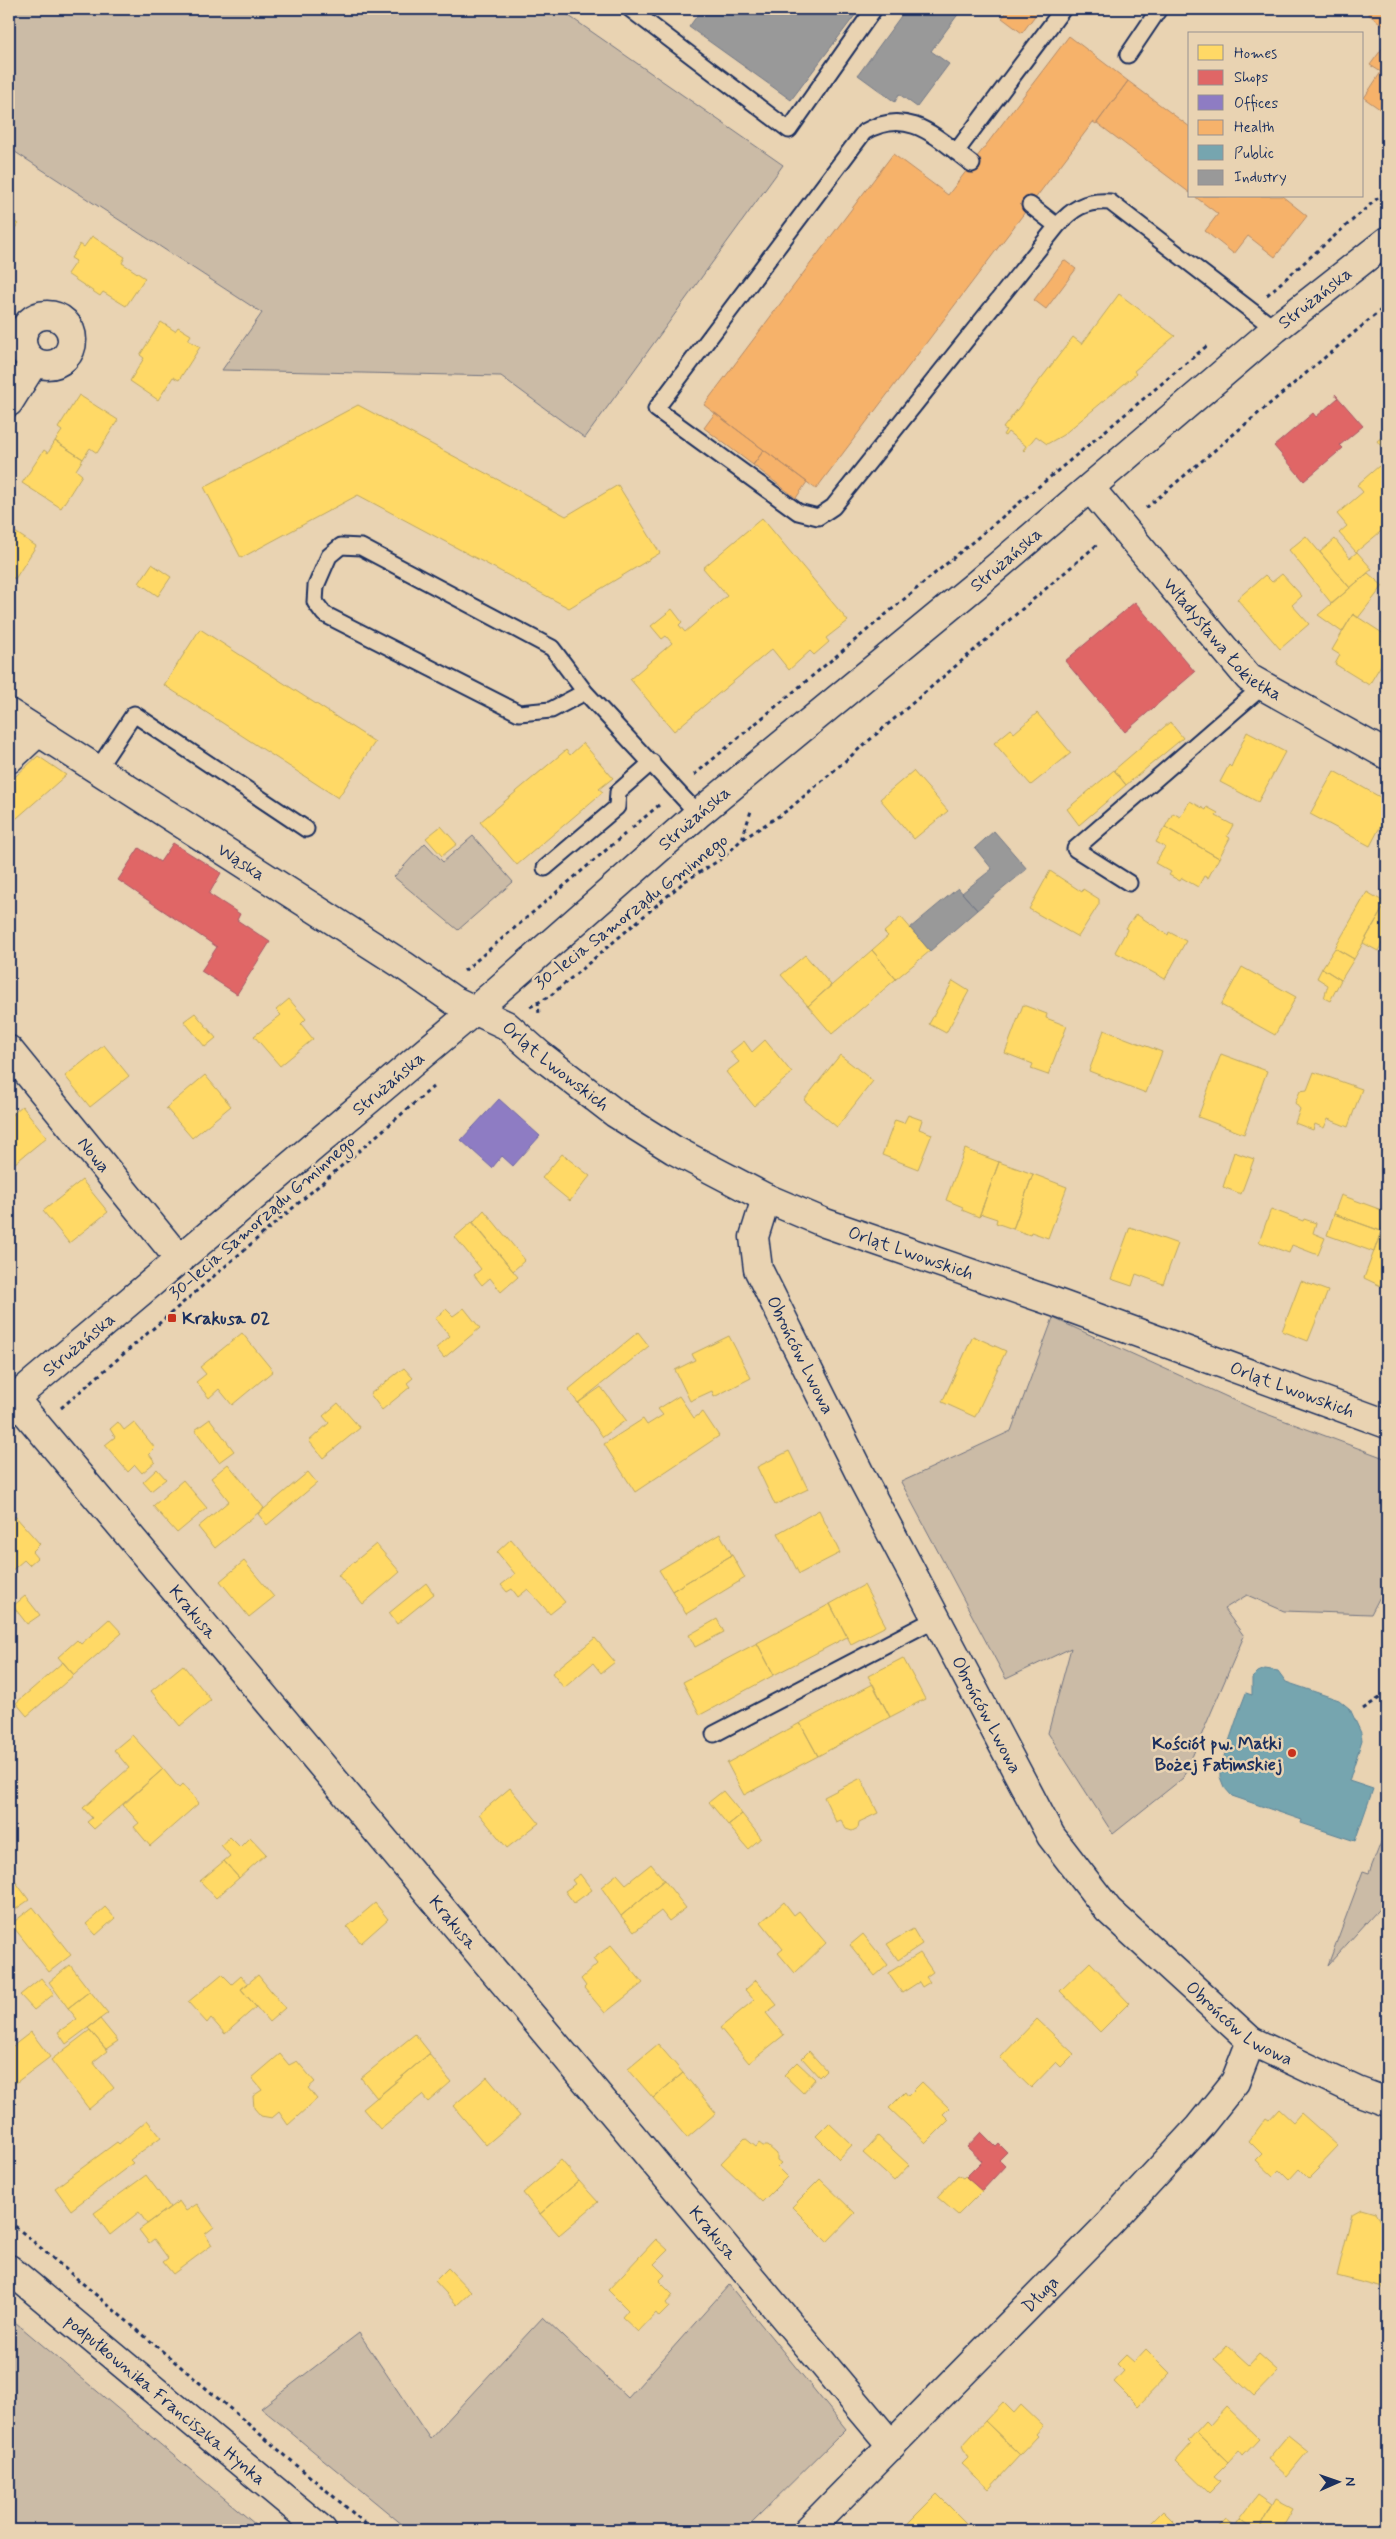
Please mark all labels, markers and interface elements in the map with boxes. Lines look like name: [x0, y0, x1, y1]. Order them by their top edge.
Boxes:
legend: [1188, 32, 1364, 198]
text: Homes: [1234, 44, 1277, 64]
text: Shops: [1234, 68, 1269, 88]
text: Offices: [1234, 94, 1278, 114]
text: Health: [1234, 118, 1275, 138]
text: Public: [1234, 144, 1274, 164]
text: Industry: [1234, 168, 1287, 188]
street label: Strużańska: [1274, 262, 1357, 335]
street label: Strużańska: [965, 522, 1048, 598]
street label: Władysława Łokietka: [1157, 573, 1286, 707]
street label: Strużańska: [654, 781, 736, 856]
street label: 30-lecia Samorządu Gminnego: [530, 829, 734, 996]
street label: Wąska: [212, 838, 270, 887]
street label: Orląt Lwowskich: [497, 1016, 614, 1117]
street label: Strużańska: [348, 1047, 430, 1122]
street label: 30-lecia Samorządu Gminnego: [164, 1130, 362, 1306]
street label: Nowa: [72, 1132, 115, 1178]
street label: Orląt Lwowskich: [845, 1221, 977, 1286]
street label: Obrońców Lwowa: [760, 1292, 839, 1419]
place label: Krakusa 02: [182, 1307, 270, 1331]
street label: Strużańska: [38, 1308, 121, 1383]
marker: Krakusa 02: [166, 1312, 178, 1324]
street label: Orląt Lwowskich: [1226, 1356, 1358, 1424]
street label: Krakusa: [163, 1580, 222, 1645]
street label: Obrońców Lwowa: [945, 1652, 1027, 1778]
place label: Kościół pw. Matki Bożej Fatimskiej: [1152, 1732, 1282, 1777]
marker: Kościół pw. Matki Bożej Fatimskiej: [1286, 1747, 1298, 1759]
street label: Krakusa: [423, 1891, 482, 1955]
street label: Obrońców Lwowa: [1180, 1976, 1296, 2072]
street label: Krakusa: [683, 2201, 742, 2266]
street label: Długa: [1017, 2271, 1065, 2319]
street label: podpułkownika Franciszka Hynka: [60, 2310, 270, 2491]
north arrow: [1314, 2456, 1364, 2506]
text: N: [1341, 2477, 1359, 2487]

